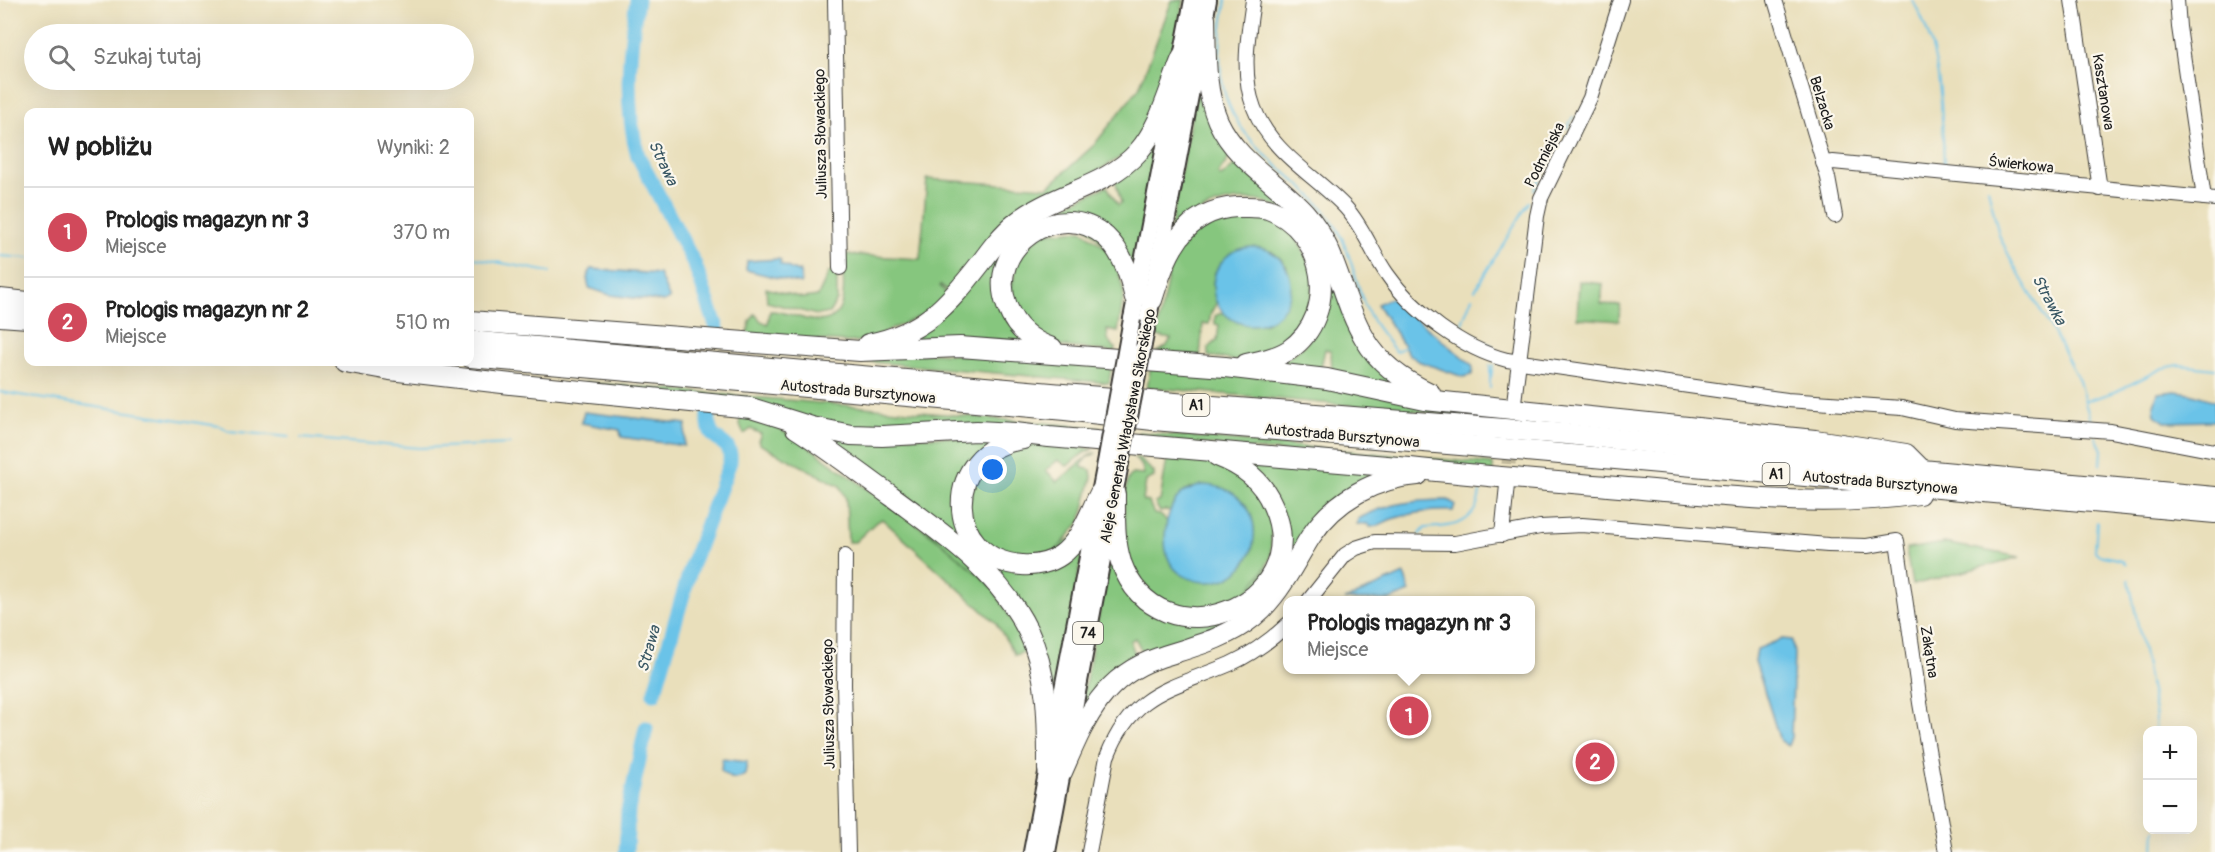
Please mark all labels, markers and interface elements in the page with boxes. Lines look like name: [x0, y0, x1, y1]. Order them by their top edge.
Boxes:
search box: [24, 24, 474, 90]
icon: search: [45, 41, 78, 74]
text: Szukaj tutaj: [93, 43, 202, 71]
street label: Kasztanowa: [2088, 53, 2118, 131]
street label: Juliusza Słowackiego: [810, 69, 832, 199]
street label: Belzacka: [1805, 74, 1839, 132]
street label: Podmiejska: [1521, 119, 1569, 191]
text: W pobliżu: [48, 131, 152, 163]
text: Wyniki: 2: [377, 135, 450, 160]
water label: Strawa: [644, 137, 683, 190]
street label: Świerkowa: [1987, 152, 2055, 178]
text: Prologis magazyn nr 3: [105, 206, 309, 234]
text: 1: [64, 220, 71, 245]
text: 370 m: [393, 220, 450, 245]
text: Miejsce: [105, 234, 166, 259]
water label: Strawka: [2028, 272, 2071, 330]
text: Prologis magazyn nr 2: [105, 296, 309, 324]
street label: Aleje Generała Władysława Sikorskiego: [1096, 307, 1160, 545]
text: 2: [62, 310, 73, 335]
text: 510 m: [396, 310, 450, 335]
text: Miejsce: [105, 324, 166, 349]
street label: Autostrada Bursztynowa: [780, 376, 936, 408]
road number: A1: [1182, 394, 1210, 416]
street label: Autostrada Bursztynowa: [1264, 420, 1420, 452]
your location: [978, 455, 1007, 484]
road number: A1: [1762, 463, 1790, 485]
street label: Autostrada Bursztynowa: [1802, 467, 1958, 499]
popup: [1283, 596, 1535, 674]
text: Prologis magazyn nr 3: [1307, 609, 1511, 637]
water label: Strawa: [633, 622, 666, 674]
road number: 74: [1073, 622, 1103, 644]
street label: Zakątna: [1915, 624, 1943, 680]
text: Miejsce: [1307, 637, 1368, 662]
street label: Juliusza Słowackiego: [818, 639, 840, 769]
pin: 1: [1390, 694, 1428, 738]
map controls: [2143, 726, 2197, 834]
button: +: [2143, 726, 2197, 780]
pin: 2: [1576, 740, 1614, 784]
button: −: [2143, 780, 2197, 834]

